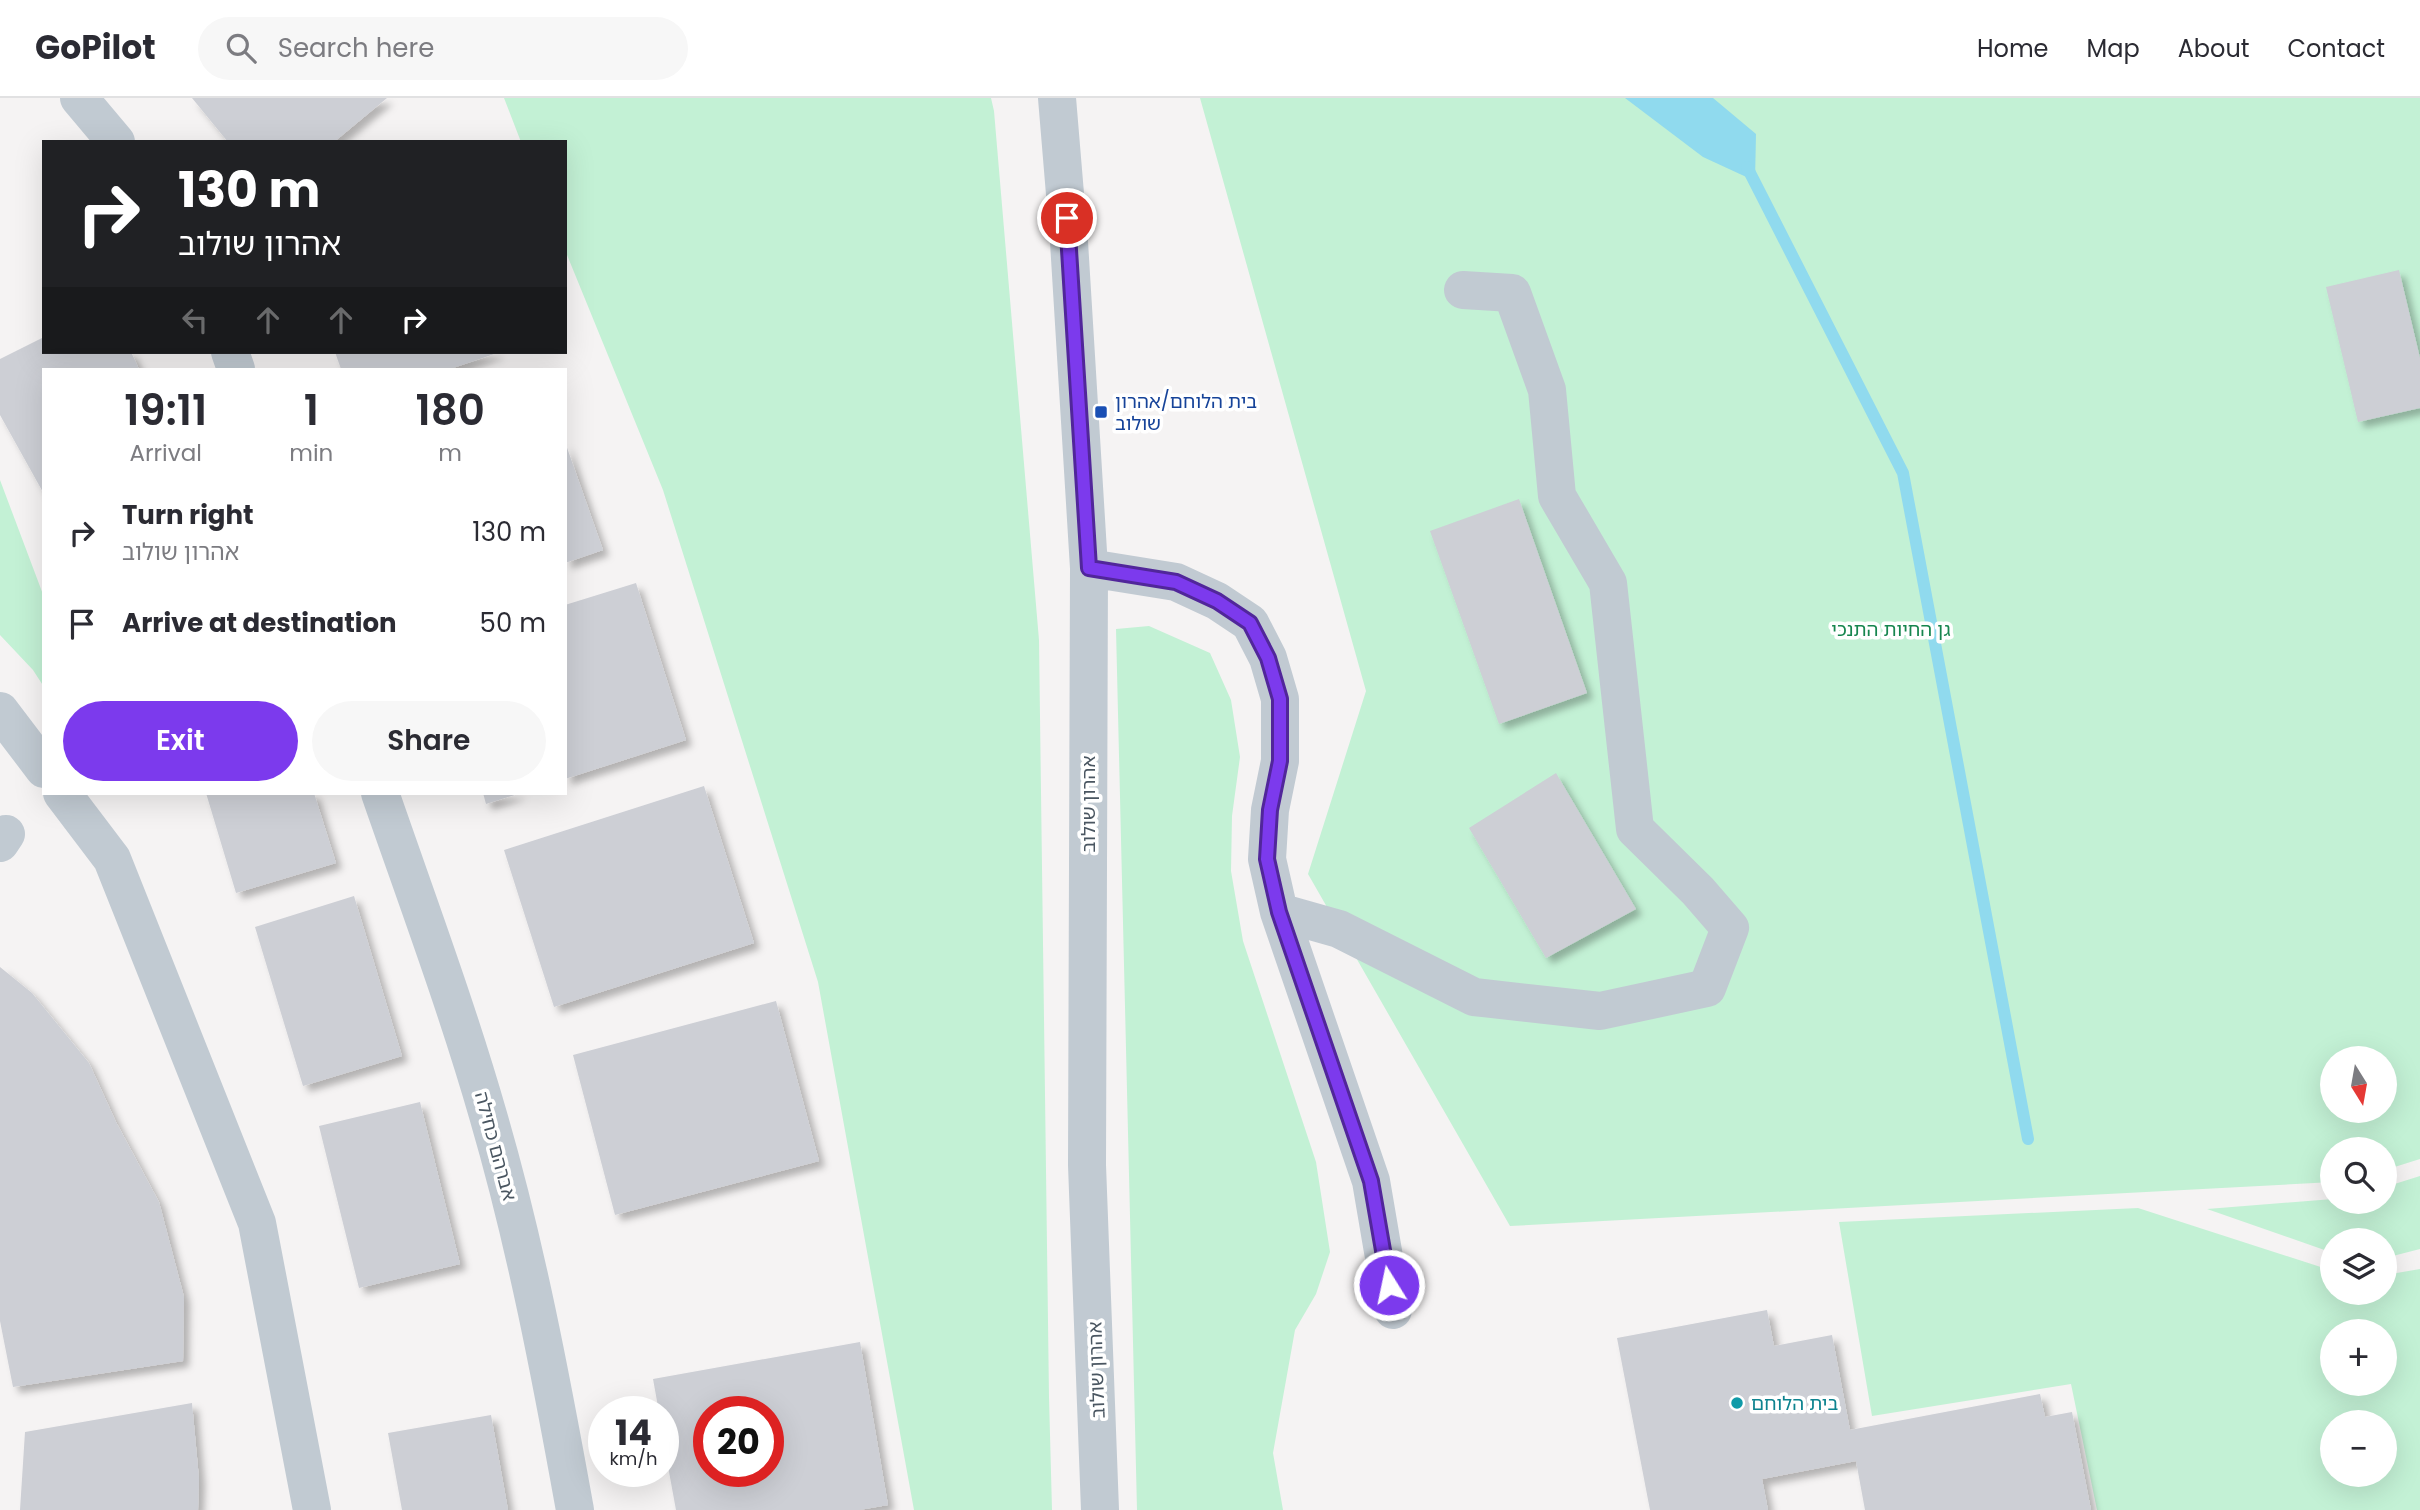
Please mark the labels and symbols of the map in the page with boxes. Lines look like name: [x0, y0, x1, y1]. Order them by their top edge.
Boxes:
pin: [1037, 188, 1097, 248]
place label: בית הלוחם/אהרון שולוב: [1115, 388, 1257, 437]
marker: בית הלוחם/אהרון שולוב: [1093, 404, 1109, 420]
park label: גן החיות התנכי: [1831, 616, 1951, 643]
street label: אהרון שולוב: [1075, 756, 1102, 852]
north arrow: [2320, 1046, 2398, 1124]
street label: אברהם כחילה: [468, 1088, 523, 1204]
position arrow: [1352, 1248, 1426, 1322]
street label: אהרון שולוב: [1081, 1321, 1112, 1419]
place label: בית הלוחם: [1751, 1390, 1838, 1417]
marker: בית הלוחם: [1729, 1395, 1745, 1411]
speed limit sign: 20: [693, 1396, 784, 1487]

